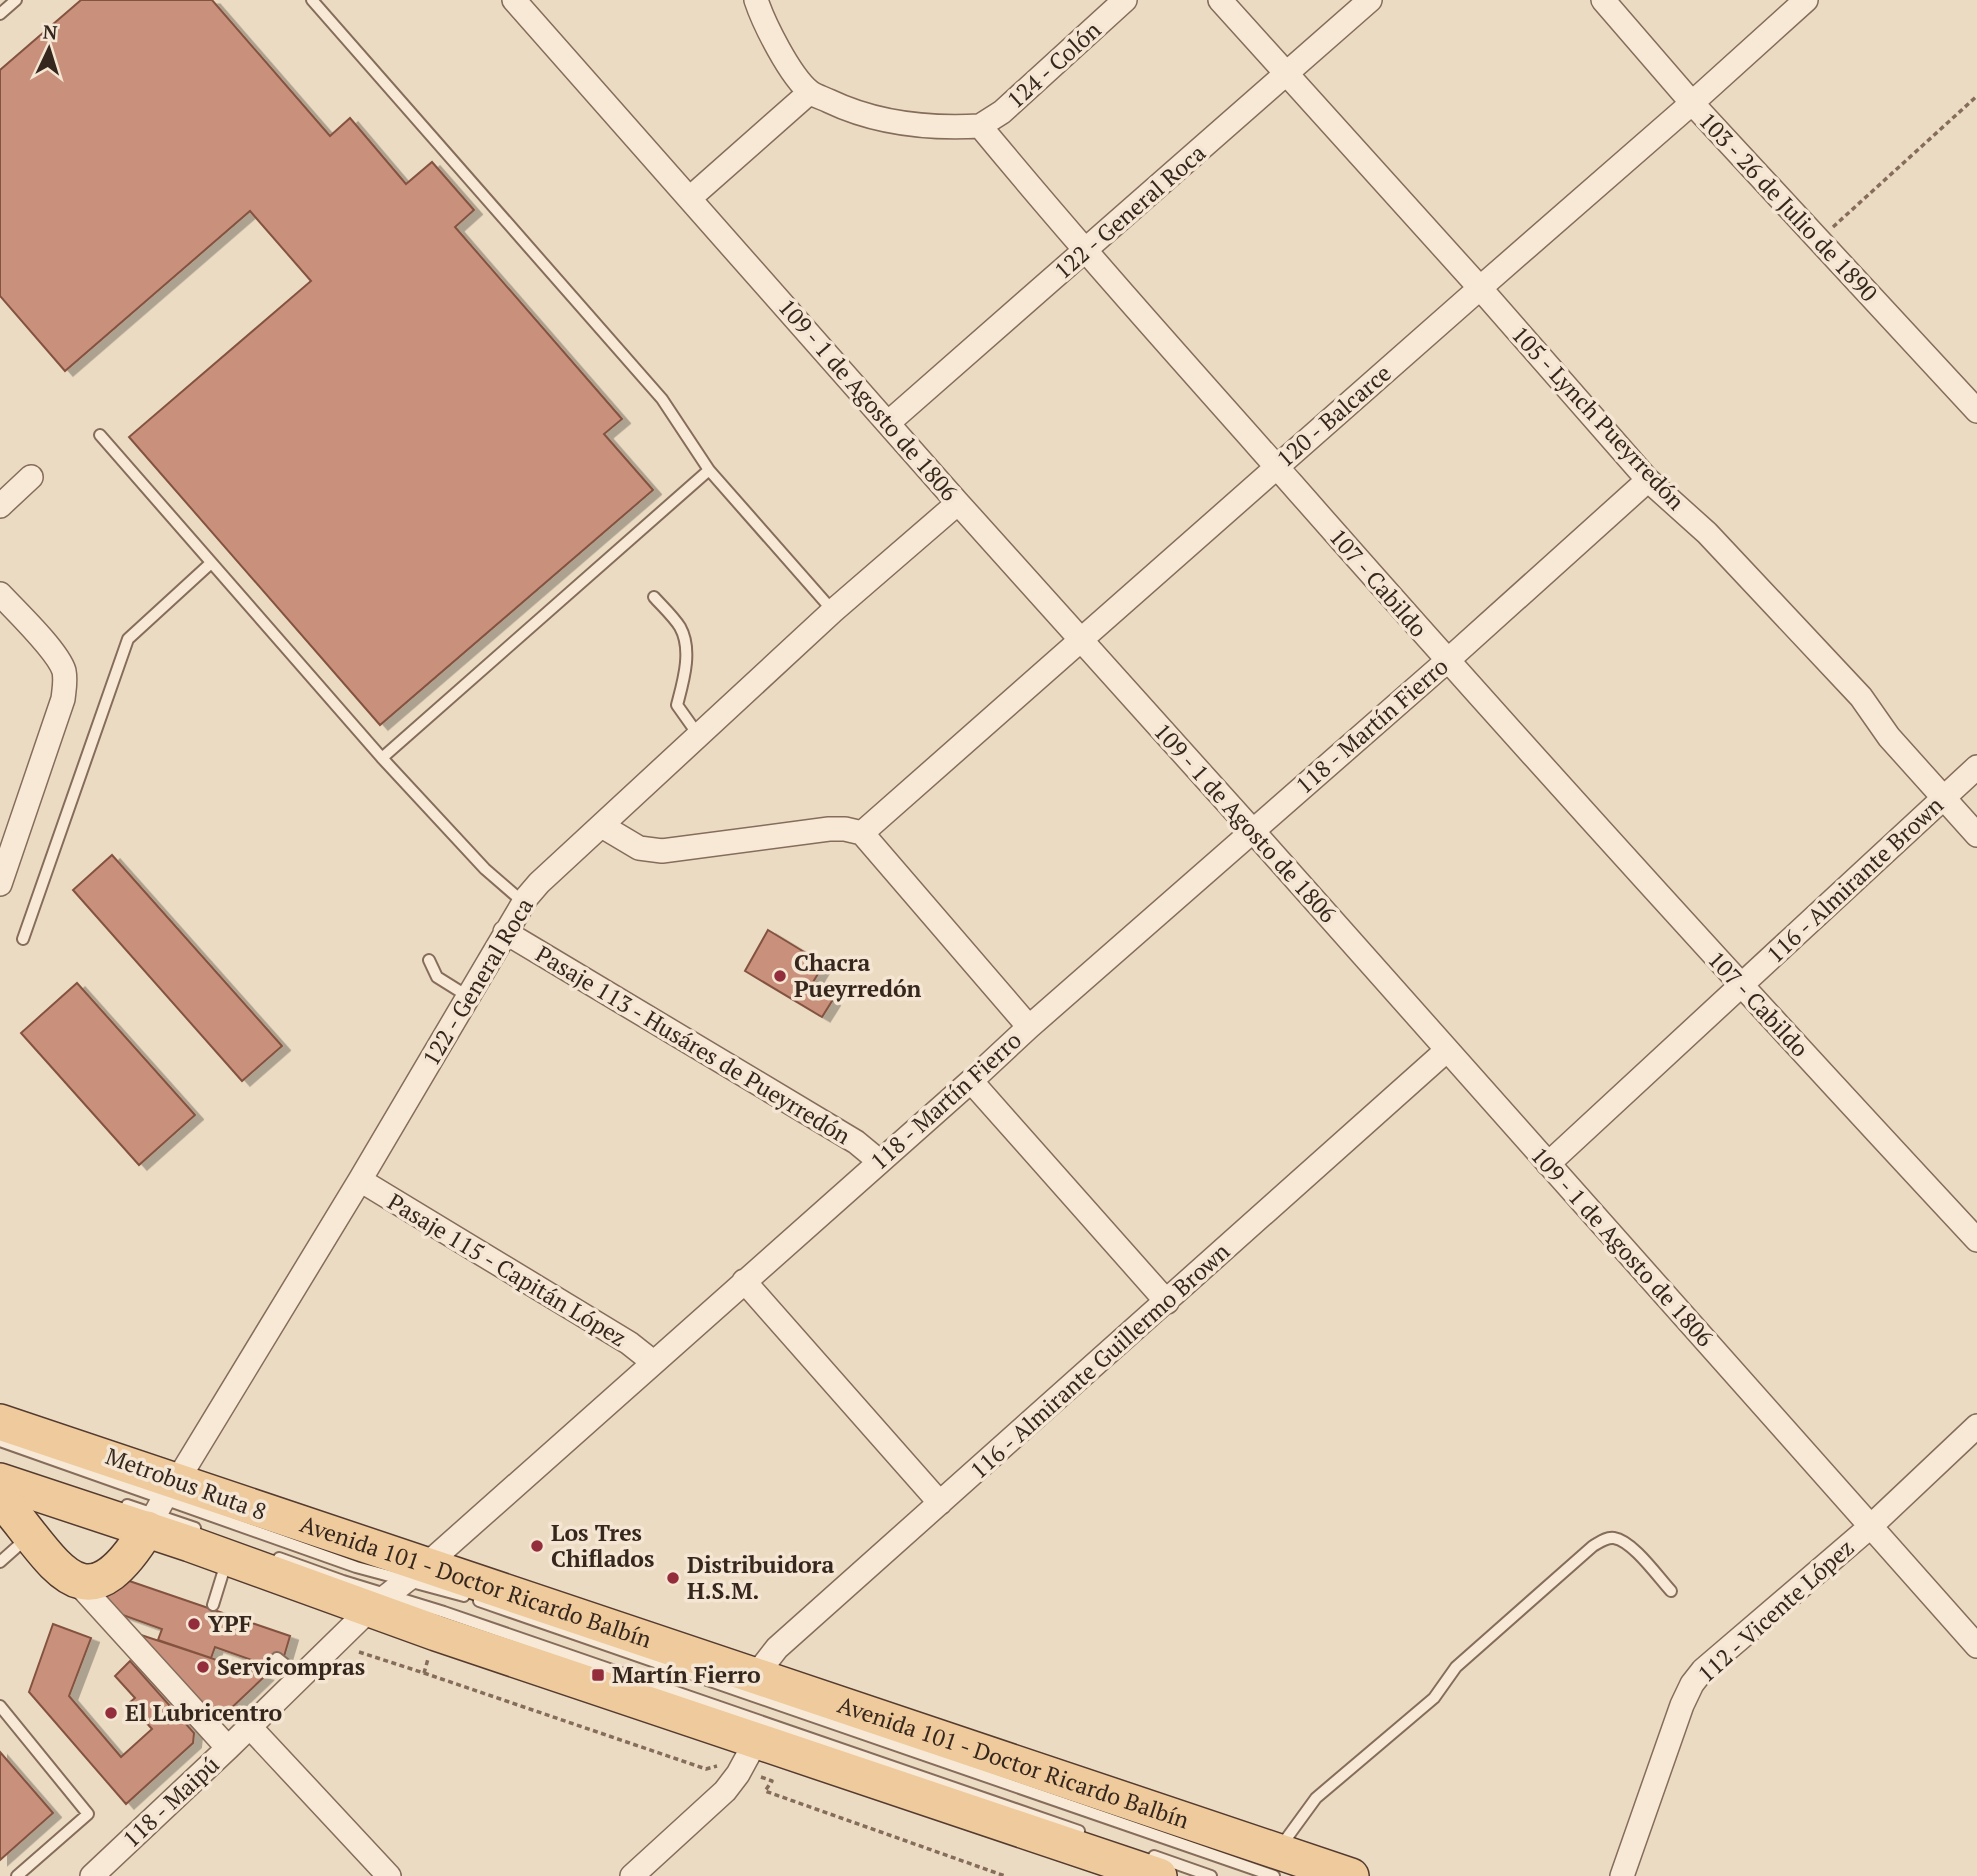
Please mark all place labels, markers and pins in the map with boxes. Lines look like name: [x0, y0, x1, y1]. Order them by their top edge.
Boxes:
place label: Chacra Pueyrredón: [794, 947, 922, 1004]
marker: Chacra Pueyrredón: [772, 968, 788, 984]
place label: Los Tres Chiflados: [551, 1517, 654, 1574]
marker: Los Tres Chiflados: [529, 1538, 545, 1554]
place label: Distribuidora H.S.M.: [687, 1549, 835, 1606]
marker: Distribuidora H.S.M.: [665, 1570, 681, 1586]
place label: YPF: [208, 1608, 252, 1639]
marker: YPF: [186, 1616, 202, 1632]
place label: Servicompras: [217, 1651, 365, 1682]
marker: Servicompras: [195, 1659, 211, 1675]
place label: Martín Fierro: [612, 1659, 761, 1690]
marker: Martín Fierro: [590, 1667, 606, 1683]
place label: El Lubricentro: [125, 1697, 282, 1728]
marker: El Lubricentro: [103, 1705, 119, 1721]

